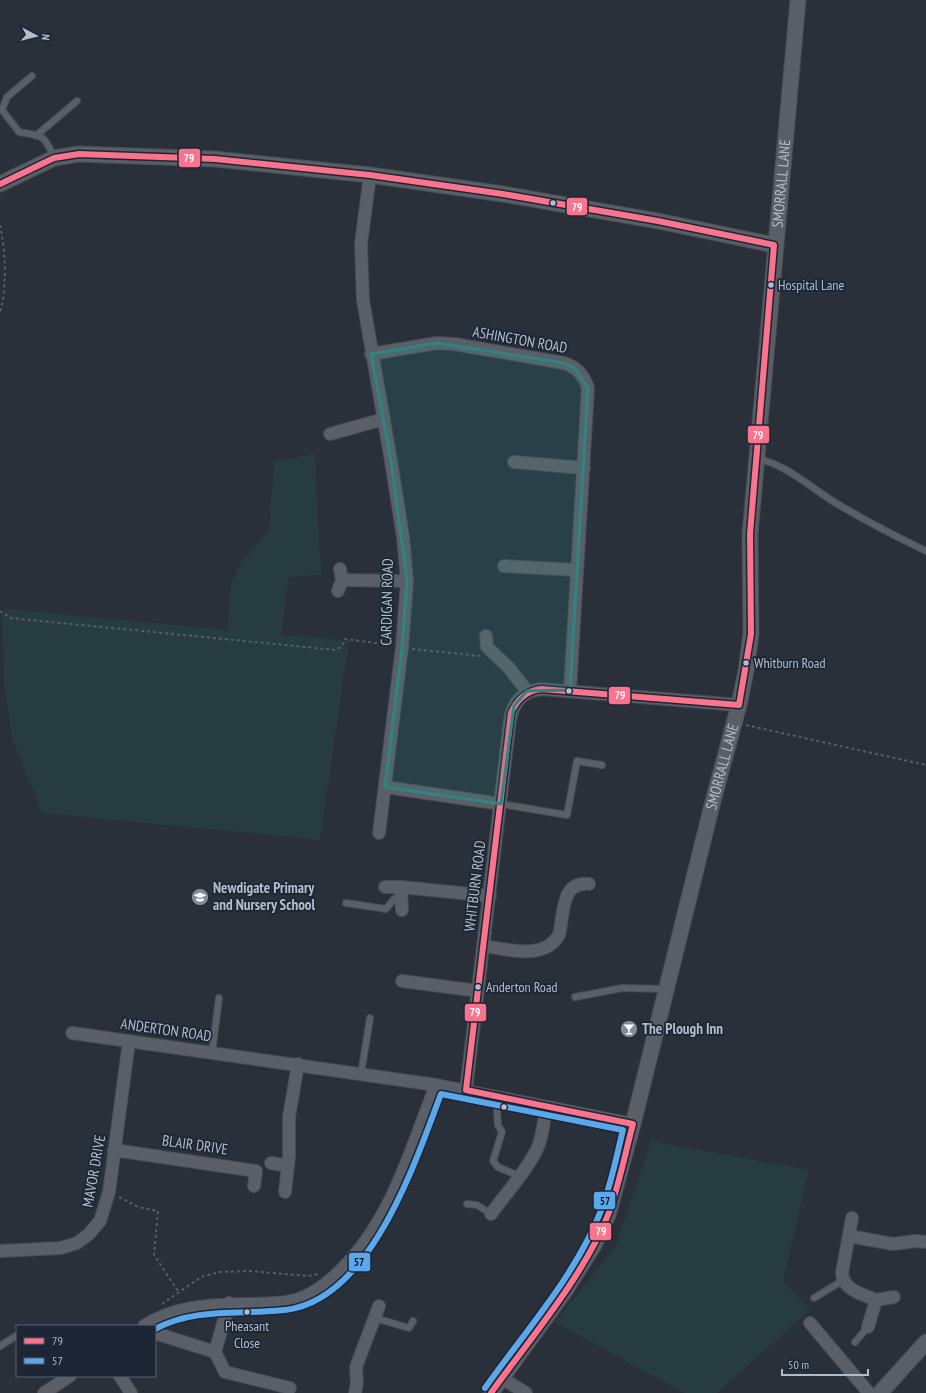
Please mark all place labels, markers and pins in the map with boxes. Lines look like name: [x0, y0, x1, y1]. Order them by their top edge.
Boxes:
unlabelled marker: [548, 198, 558, 208]
place label: Hospital Lane: [778, 276, 844, 294]
marker: Hospital Lane: [766, 280, 776, 290]
place label: Whitburn Road: [754, 654, 825, 672]
marker: Whitburn Road: [741, 658, 751, 668]
unlabelled marker: [564, 686, 574, 696]
place label: Newdigate Primary and Nursery School: [213, 878, 315, 914]
school or university icon: Newdigate Primary and Nursery School: [190, 887, 210, 907]
place label: Anderton Road: [486, 978, 558, 996]
marker: Anderton Road: [473, 982, 483, 992]
bar icon: The Plough Inn: [619, 1019, 639, 1039]
place label: The Plough Inn: [642, 1019, 723, 1038]
unlabelled marker: [499, 1102, 509, 1112]
marker: Pheasant Close: [242, 1307, 252, 1317]
place label: Pheasant Close: [225, 1317, 269, 1352]

